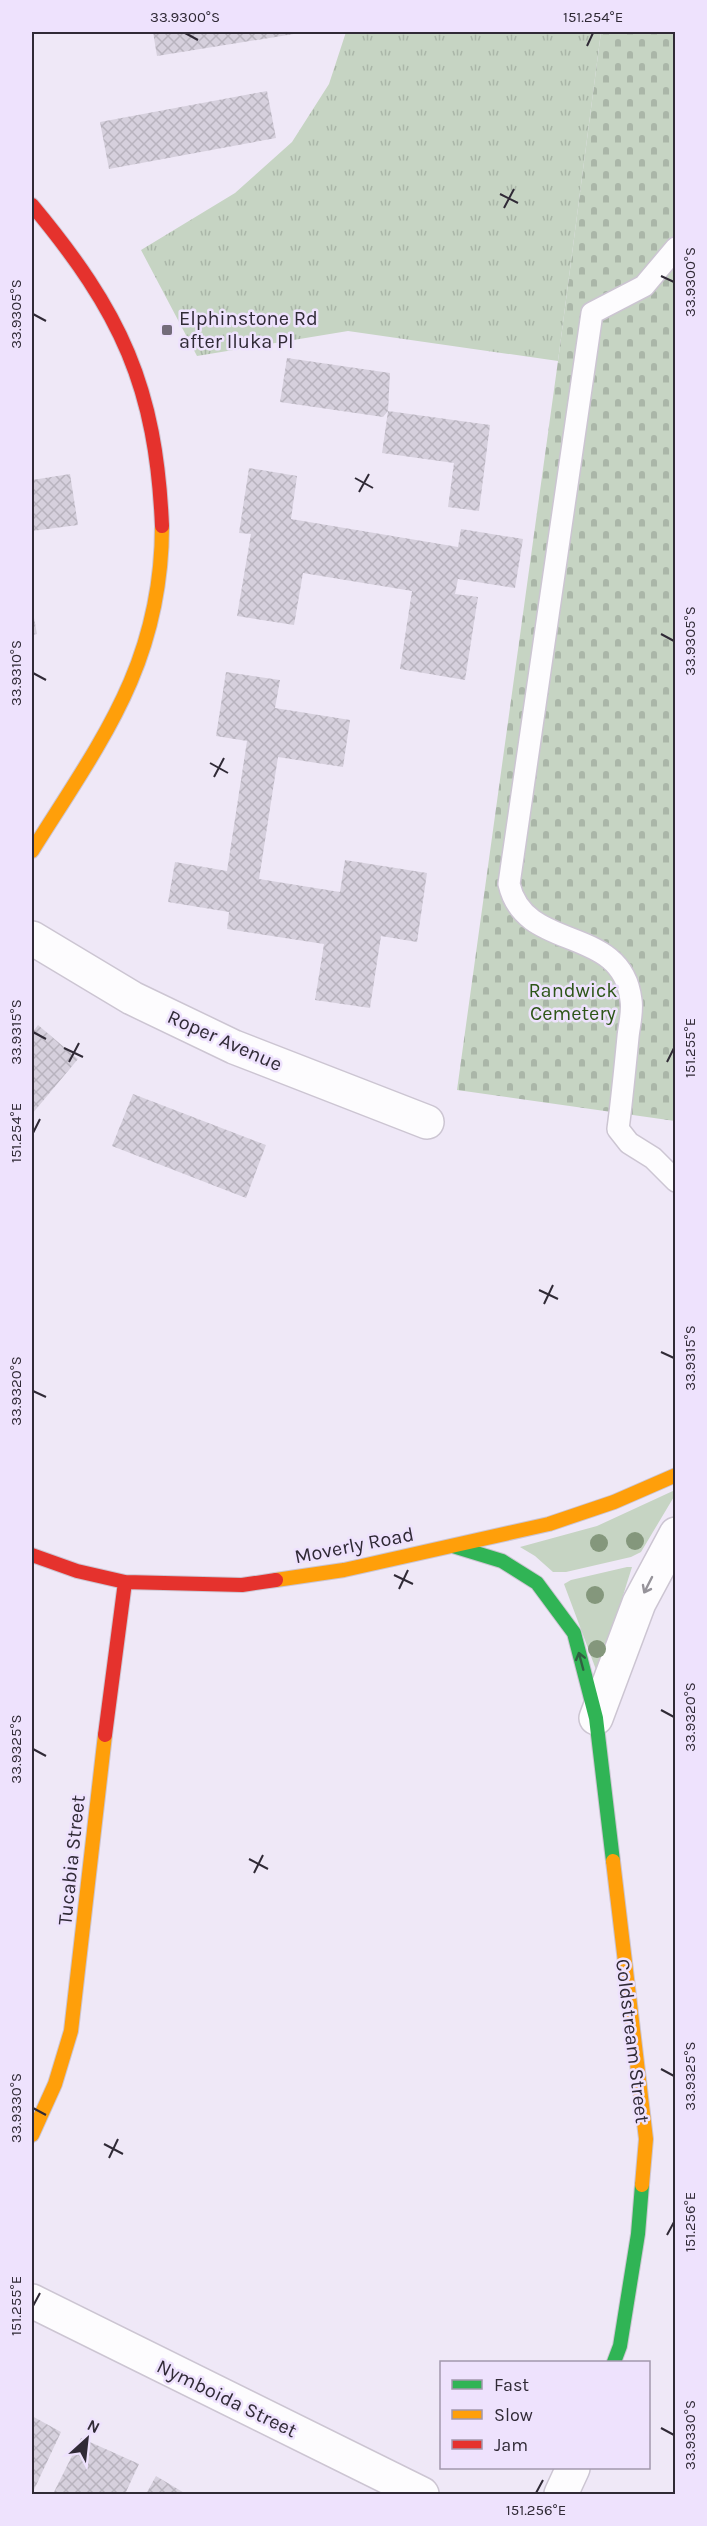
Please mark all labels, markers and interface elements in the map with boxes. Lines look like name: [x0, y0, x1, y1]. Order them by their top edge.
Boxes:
text: 33.9300°S: [150, 8, 220, 26]
text: 151.254°E: [563, 8, 623, 26]
text: 33.9300°S: [681, 247, 699, 317]
text: 33.9305°S: [7, 279, 25, 349]
place label: Elphinstone Rd after Iluka Pl: [179, 307, 318, 353]
marker: Elphinstone Rd after Iluka Pl: [160, 323, 174, 337]
text: 33.9305°S: [681, 606, 699, 676]
text: 33.9310°S: [7, 640, 25, 706]
park label: Randwick Cemetery: [528, 979, 618, 1025]
text: 33.9315°S: [7, 999, 25, 1065]
street label: Roper Avenue: [164, 1005, 286, 1076]
text: 151.255°E: [681, 1018, 699, 1078]
text: 151.254°E: [7, 1103, 25, 1163]
text: 33.9315°S: [681, 1325, 699, 1391]
text: 33.9320°S: [7, 1356, 25, 1426]
street label: Moverly Road: [292, 1523, 416, 1568]
one-way arrow: [642, 1576, 653, 1594]
one-way arrow: [575, 1652, 587, 1671]
text: 33.9320°S: [681, 1682, 699, 1752]
text: 33.9325°S: [7, 1714, 25, 1784]
street label: Tucabia Street: [53, 1793, 90, 1926]
street label: Coldstream Street: [611, 1958, 654, 2125]
text: 33.9325°S: [681, 2041, 699, 2111]
text: 33.9330°S: [7, 2073, 25, 2143]
text: 151.256°E: [681, 2192, 699, 2252]
text: 151.255°E: [7, 2276, 25, 2336]
street label: Nymboida Street: [153, 2355, 301, 2443]
legend: [440, 2361, 650, 2469]
text: Fast: [494, 2374, 529, 2396]
text: 33.9330°S: [681, 2400, 699, 2470]
text: Slow: [494, 2404, 533, 2426]
north arrow: [57, 2409, 117, 2469]
text: N: [84, 2415, 103, 2437]
text: Jam: [494, 2434, 528, 2456]
text: 151.256°E: [506, 2501, 566, 2519]

